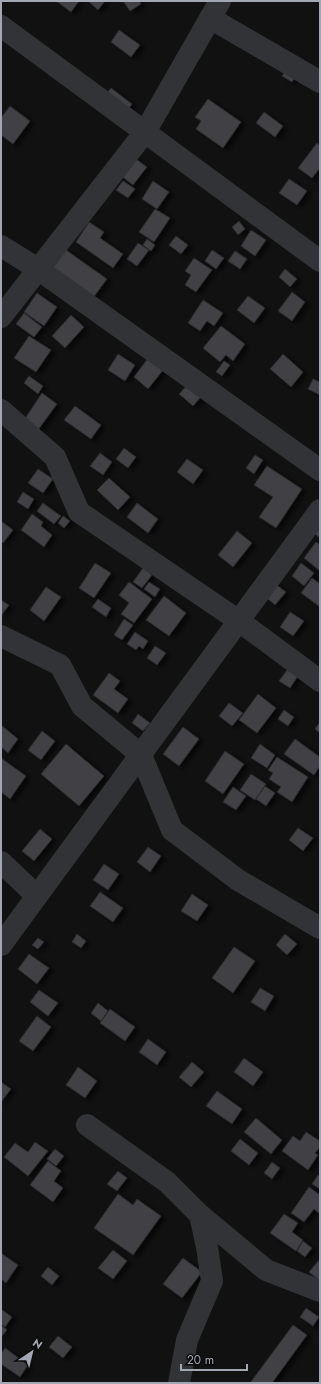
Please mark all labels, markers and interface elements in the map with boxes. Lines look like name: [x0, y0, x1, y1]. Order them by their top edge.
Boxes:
north arrow: [12, 1332, 52, 1372]
text: N: [30, 1335, 46, 1353]
scale bar: [181, 1346, 247, 1372]
text: 20 m: [187, 1351, 214, 1369]

